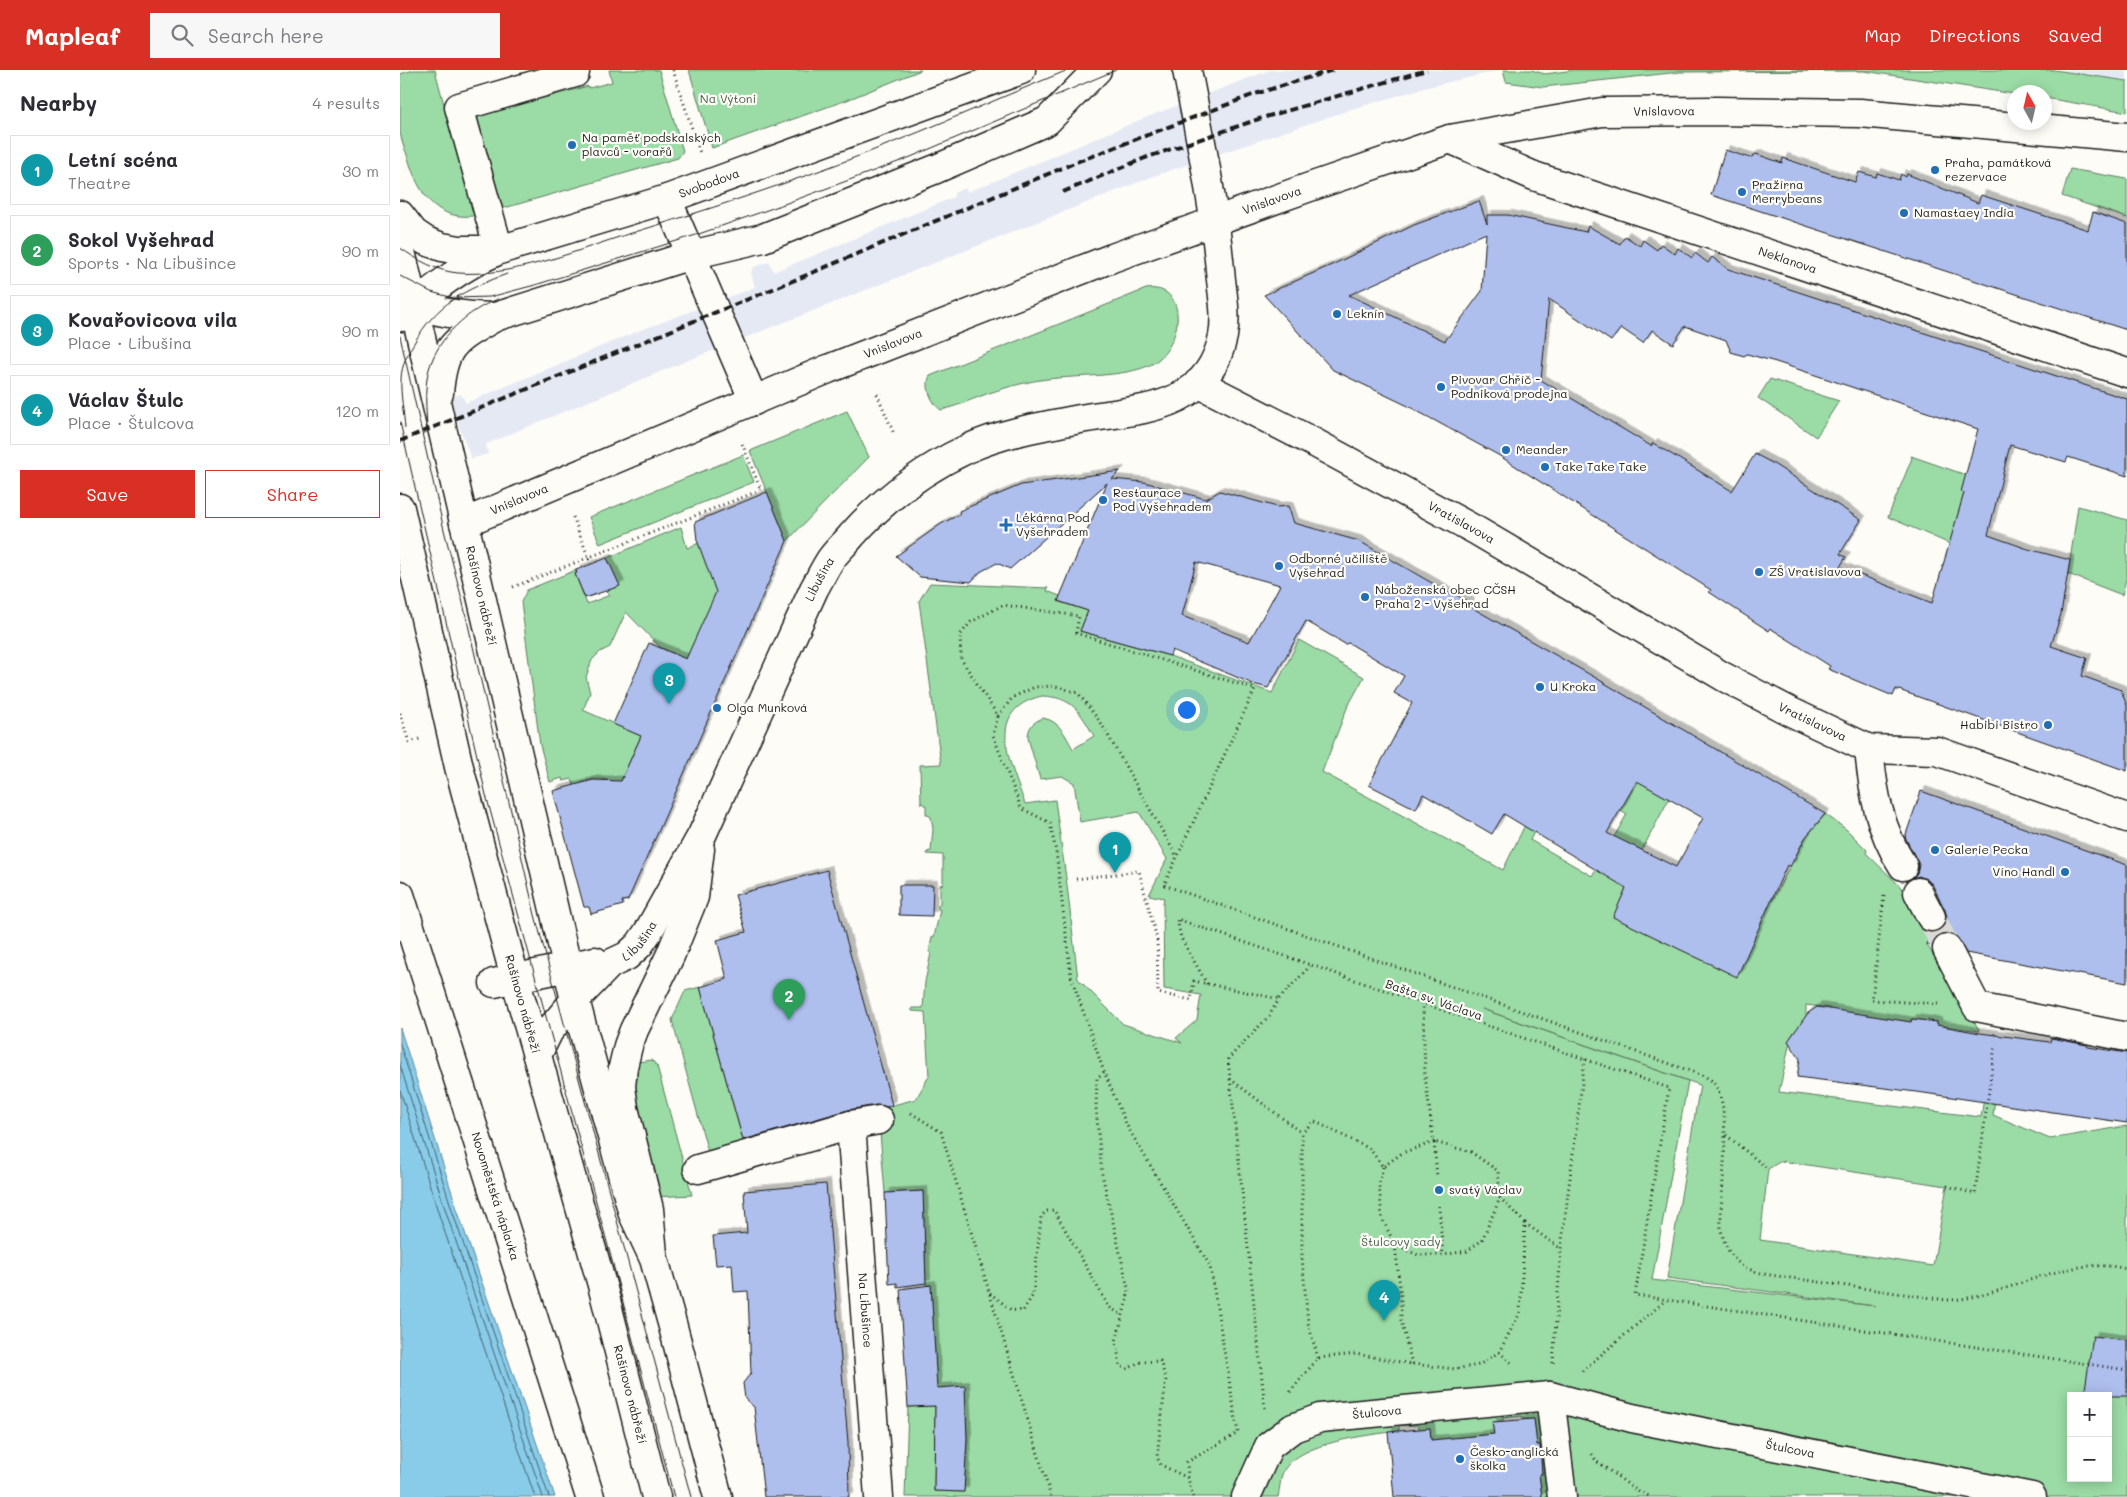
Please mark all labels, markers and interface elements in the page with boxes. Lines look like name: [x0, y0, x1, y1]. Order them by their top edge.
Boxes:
search box: [150, 13, 500, 58]
text: Mapleaf: [25, 20, 120, 51]
icon: search: [168, 21, 196, 49]
text: Search here: [208, 23, 324, 48]
text: Map: [1864, 23, 1901, 47]
text: Directions: [1929, 23, 2021, 47]
text: Saved: [2049, 23, 2102, 47]
north arrow: [2007, 85, 2052, 130]
text: Nearby: [20, 89, 97, 116]
park label: Na Výtoni: [700, 90, 756, 106]
text: 4 results: [312, 92, 380, 113]
street label: Vnislavova: [1633, 102, 1695, 119]
place label: Na paměť podskalských plavců - vorařů: [582, 129, 721, 159]
marker: Na paměť podskalských plavců - vorařů: [566, 139, 578, 151]
text: Letní scéna: [68, 147, 178, 172]
place label: Praha, památková rezervace: [1945, 154, 2052, 184]
text: 1: [33, 160, 41, 181]
text: 30 m: [342, 160, 379, 181]
street label: Svobodova: [676, 164, 741, 201]
marker: Praha, památková rezervace: [1929, 164, 1941, 176]
text: Theatre: [68, 172, 131, 193]
place label: Pražírna Merrybeans: [1752, 176, 1823, 206]
street label: Vnislavova: [1240, 182, 1303, 218]
marker: Pražírna Merrybeans: [1736, 186, 1748, 198]
place label: Namastaey India: [1914, 204, 2014, 220]
marker: Namastaey India: [1898, 207, 1910, 219]
text: Sokol Vyšehrad: [68, 227, 214, 252]
text: 2: [33, 240, 41, 261]
text: 90 m: [342, 240, 379, 261]
street label: Neklanova: [1757, 242, 1819, 276]
text: Sports · Na Libušince: [68, 252, 236, 273]
place label: Leknín: [1347, 305, 1384, 321]
text: Kovařovicova vila: [68, 307, 237, 332]
marker: Leknín: [1331, 308, 1343, 320]
text: 3: [32, 320, 42, 341]
text: 90 m: [342, 320, 379, 341]
street label: Vnislavova: [861, 324, 924, 361]
text: Place · Libušina: [68, 332, 192, 353]
place label: Pivovar Chříč - Podniková prodejna: [1451, 371, 1568, 401]
marker: Pivovar Chříč - Podniková prodejna: [1435, 381, 1447, 393]
text: Václav Štulc: [68, 387, 184, 412]
text: 4: [32, 400, 42, 421]
text: 120 m: [335, 400, 379, 421]
text: Place · Štulcova: [68, 412, 194, 433]
place label: Meander: [1516, 441, 1568, 457]
marker: Meander: [1500, 444, 1512, 456]
place label: Take Take Take: [1555, 458, 1647, 474]
marker: Take Take Take: [1539, 461, 1551, 473]
button: Save: [20, 470, 195, 518]
button: Share: [205, 470, 380, 518]
street label: Vnislavova: [487, 479, 550, 518]
place label: Restaurace Pod Vyšehradem: [1113, 484, 1211, 514]
marker: Restaurace Pod Vyšehradem: [1097, 494, 1109, 506]
street label: Vratislavova: [1426, 497, 1498, 547]
place label: Lékárna Pod Vyšehradem: [1016, 509, 1090, 539]
marker: Lékárna Pod Vyšehradem: [1000, 519, 1012, 531]
street label: Rašínovo nábřeží: [463, 544, 501, 647]
place label: Odborné učiliště Vyšehrad: [1289, 550, 1387, 580]
street label: Libušina: [801, 554, 837, 603]
marker: Odborné učiliště Vyšehrad: [1273, 560, 1285, 572]
place label: ZŠ Vratislavova: [1769, 563, 1861, 579]
marker: ZŠ Vratislavova: [1753, 566, 1765, 578]
place label: Náboženská obec CČSH Praha 2 - Vyšehrad: [1375, 581, 1516, 611]
marker: Náboženská obec CČSH Praha 2 - Vyšehrad: [1359, 591, 1371, 603]
pin: 3: [653, 663, 685, 704]
place label: U Kroka: [1550, 678, 1596, 694]
marker: U Kroka: [1534, 681, 1546, 693]
your location: [1174, 697, 1200, 723]
street label: Vratislavova: [1776, 698, 1850, 744]
place label: Olga Munková: [727, 699, 807, 715]
marker: Olga Munková: [711, 702, 723, 714]
place label: Habibi Bistro: [1960, 716, 2038, 732]
marker: Habibi Bistro: [2042, 719, 2054, 731]
pin: 1: [1099, 832, 1131, 873]
place label: Galerie Pecka: [1945, 841, 2028, 857]
marker: Galerie Pecka: [1929, 844, 1941, 856]
place label: Víno Handl: [1993, 863, 2055, 879]
marker: Víno Handl: [2059, 866, 2071, 878]
street label: Libušina: [619, 918, 660, 964]
street label: Rašínovo nábřeží: [502, 953, 545, 1055]
street label: Bašta sv. Václava: [1384, 975, 1485, 1023]
pin: 2: [773, 979, 805, 1020]
street label: Novoměstská náplavka: [468, 1130, 524, 1262]
place label: svatý Václav: [1449, 1181, 1522, 1197]
marker: svatý Václav: [1433, 1184, 1445, 1196]
park label: Štulcovy sady: [1361, 1233, 1441, 1249]
street label: Na Libušince: [855, 1272, 877, 1348]
pin: 4: [1368, 1280, 1400, 1321]
street label: Rašínovo nábřeží: [611, 1343, 651, 1446]
map controls: [2067, 1392, 2112, 1482]
button: +: [2067, 1392, 2112, 1437]
street label: Štulcova: [1351, 1401, 1402, 1422]
street label: Štulcova: [1765, 1436, 1816, 1461]
button: −: [2067, 1437, 2112, 1482]
place label: Česko-anglická školka: [1470, 1443, 1559, 1473]
marker: Česko-anglická školka: [1454, 1453, 1466, 1465]

